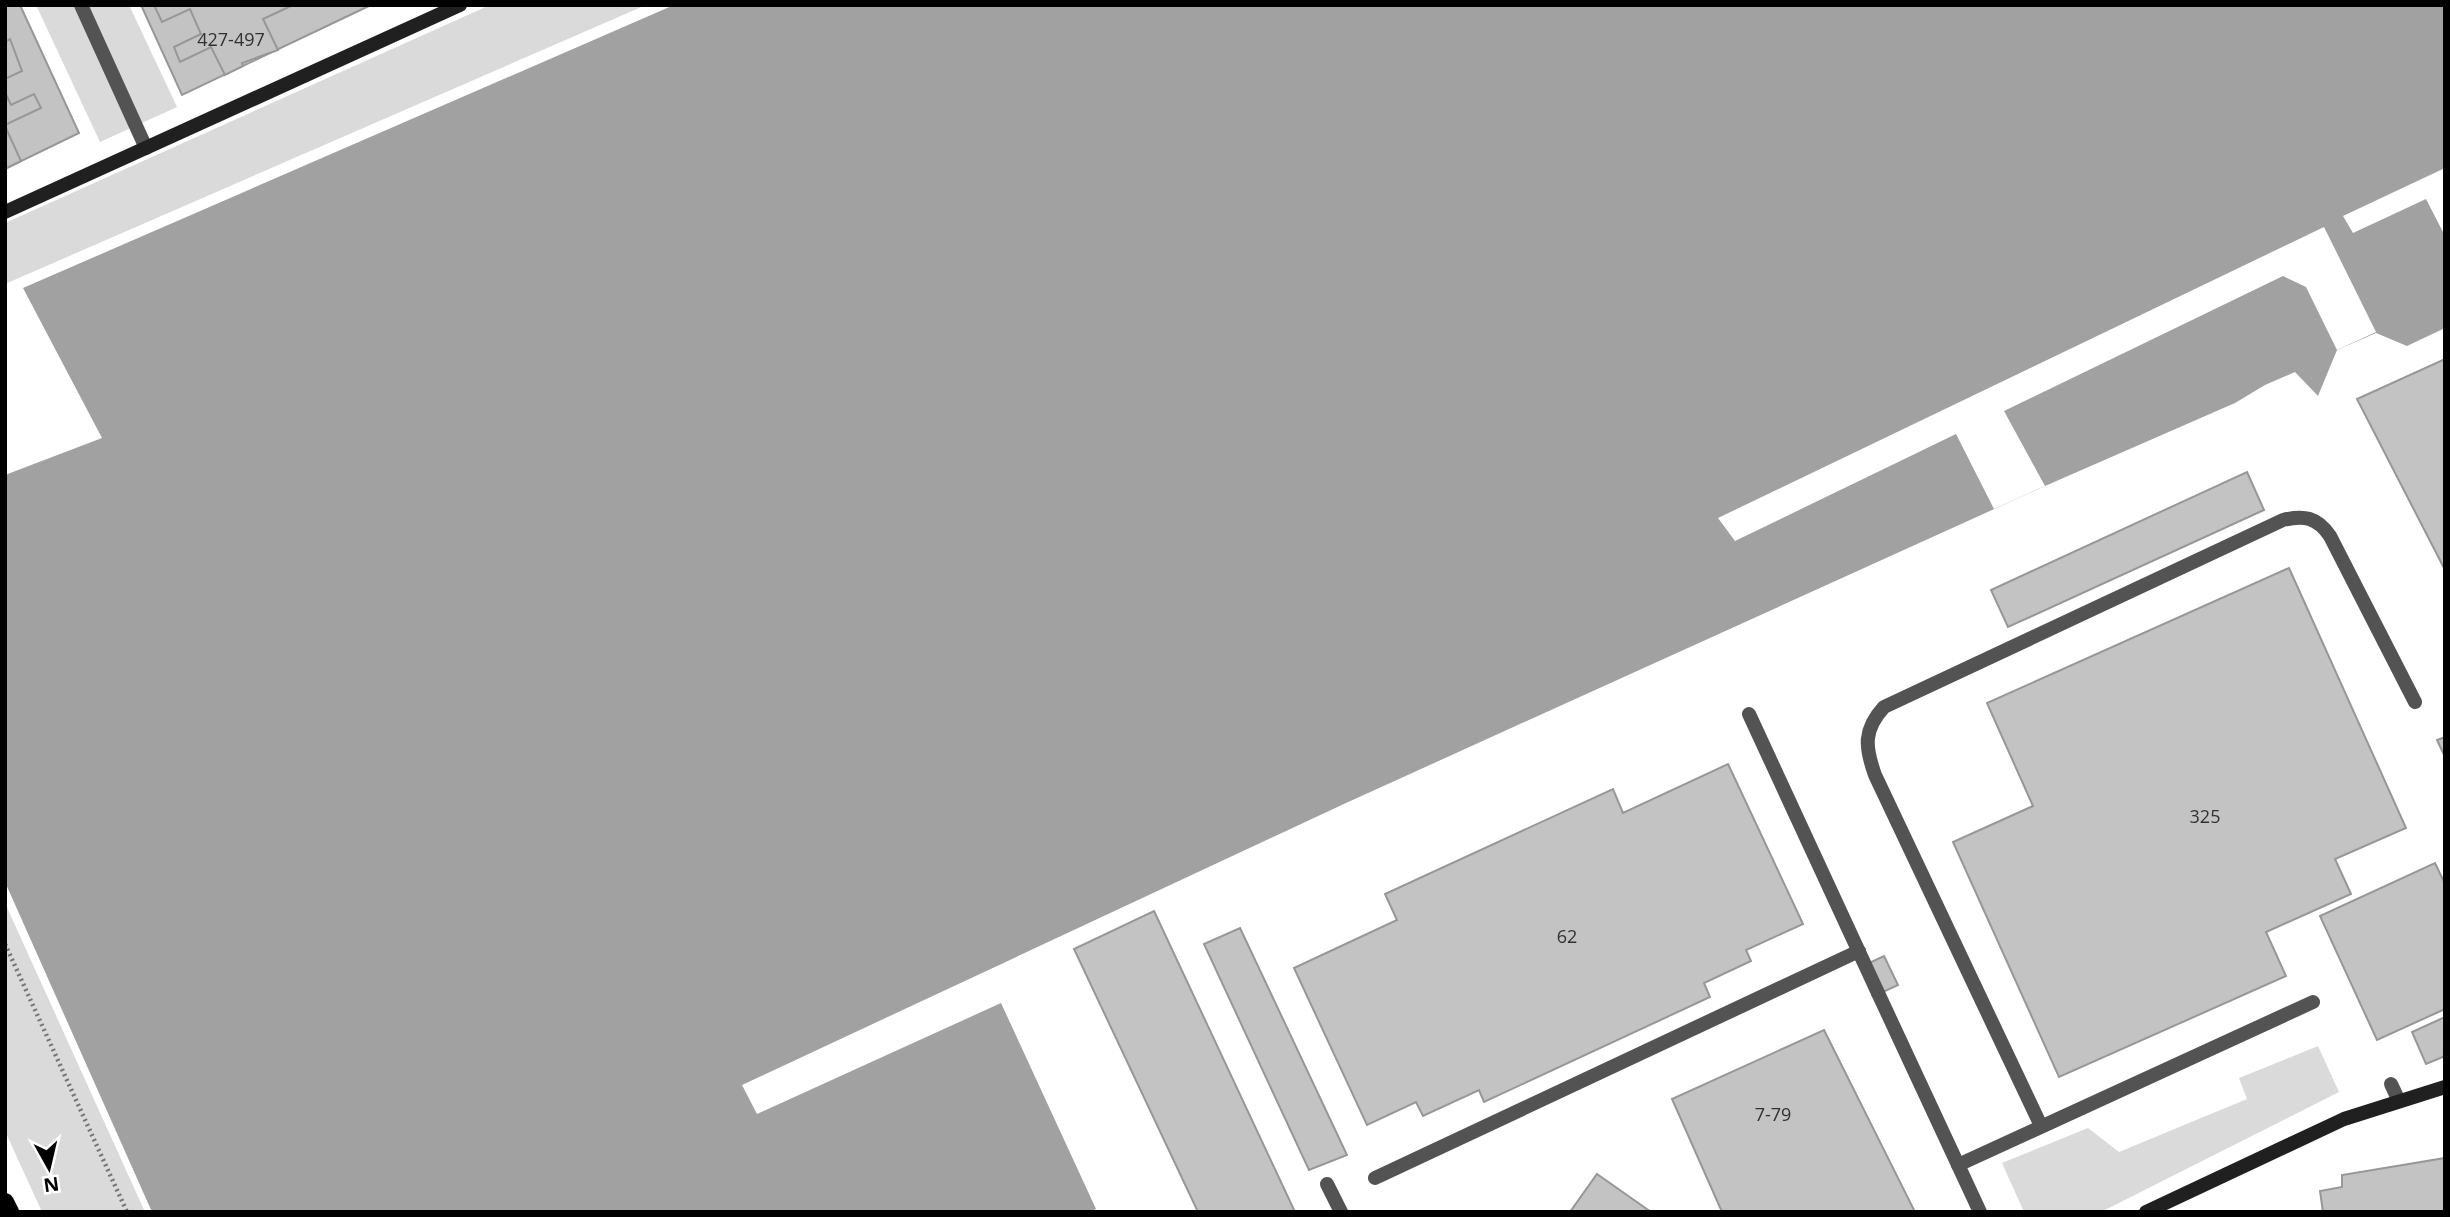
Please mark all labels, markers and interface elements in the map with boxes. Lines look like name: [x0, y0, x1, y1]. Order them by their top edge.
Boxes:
house number: 427-497: [197, 27, 265, 51]
house number: 325: [2190, 804, 2220, 828]
house number: 62: [1557, 924, 1577, 948]
house number: 7-79: [1755, 1102, 1791, 1126]
north arrow: [14, 1133, 84, 1203]
text: N: [42, 1171, 61, 1199]

